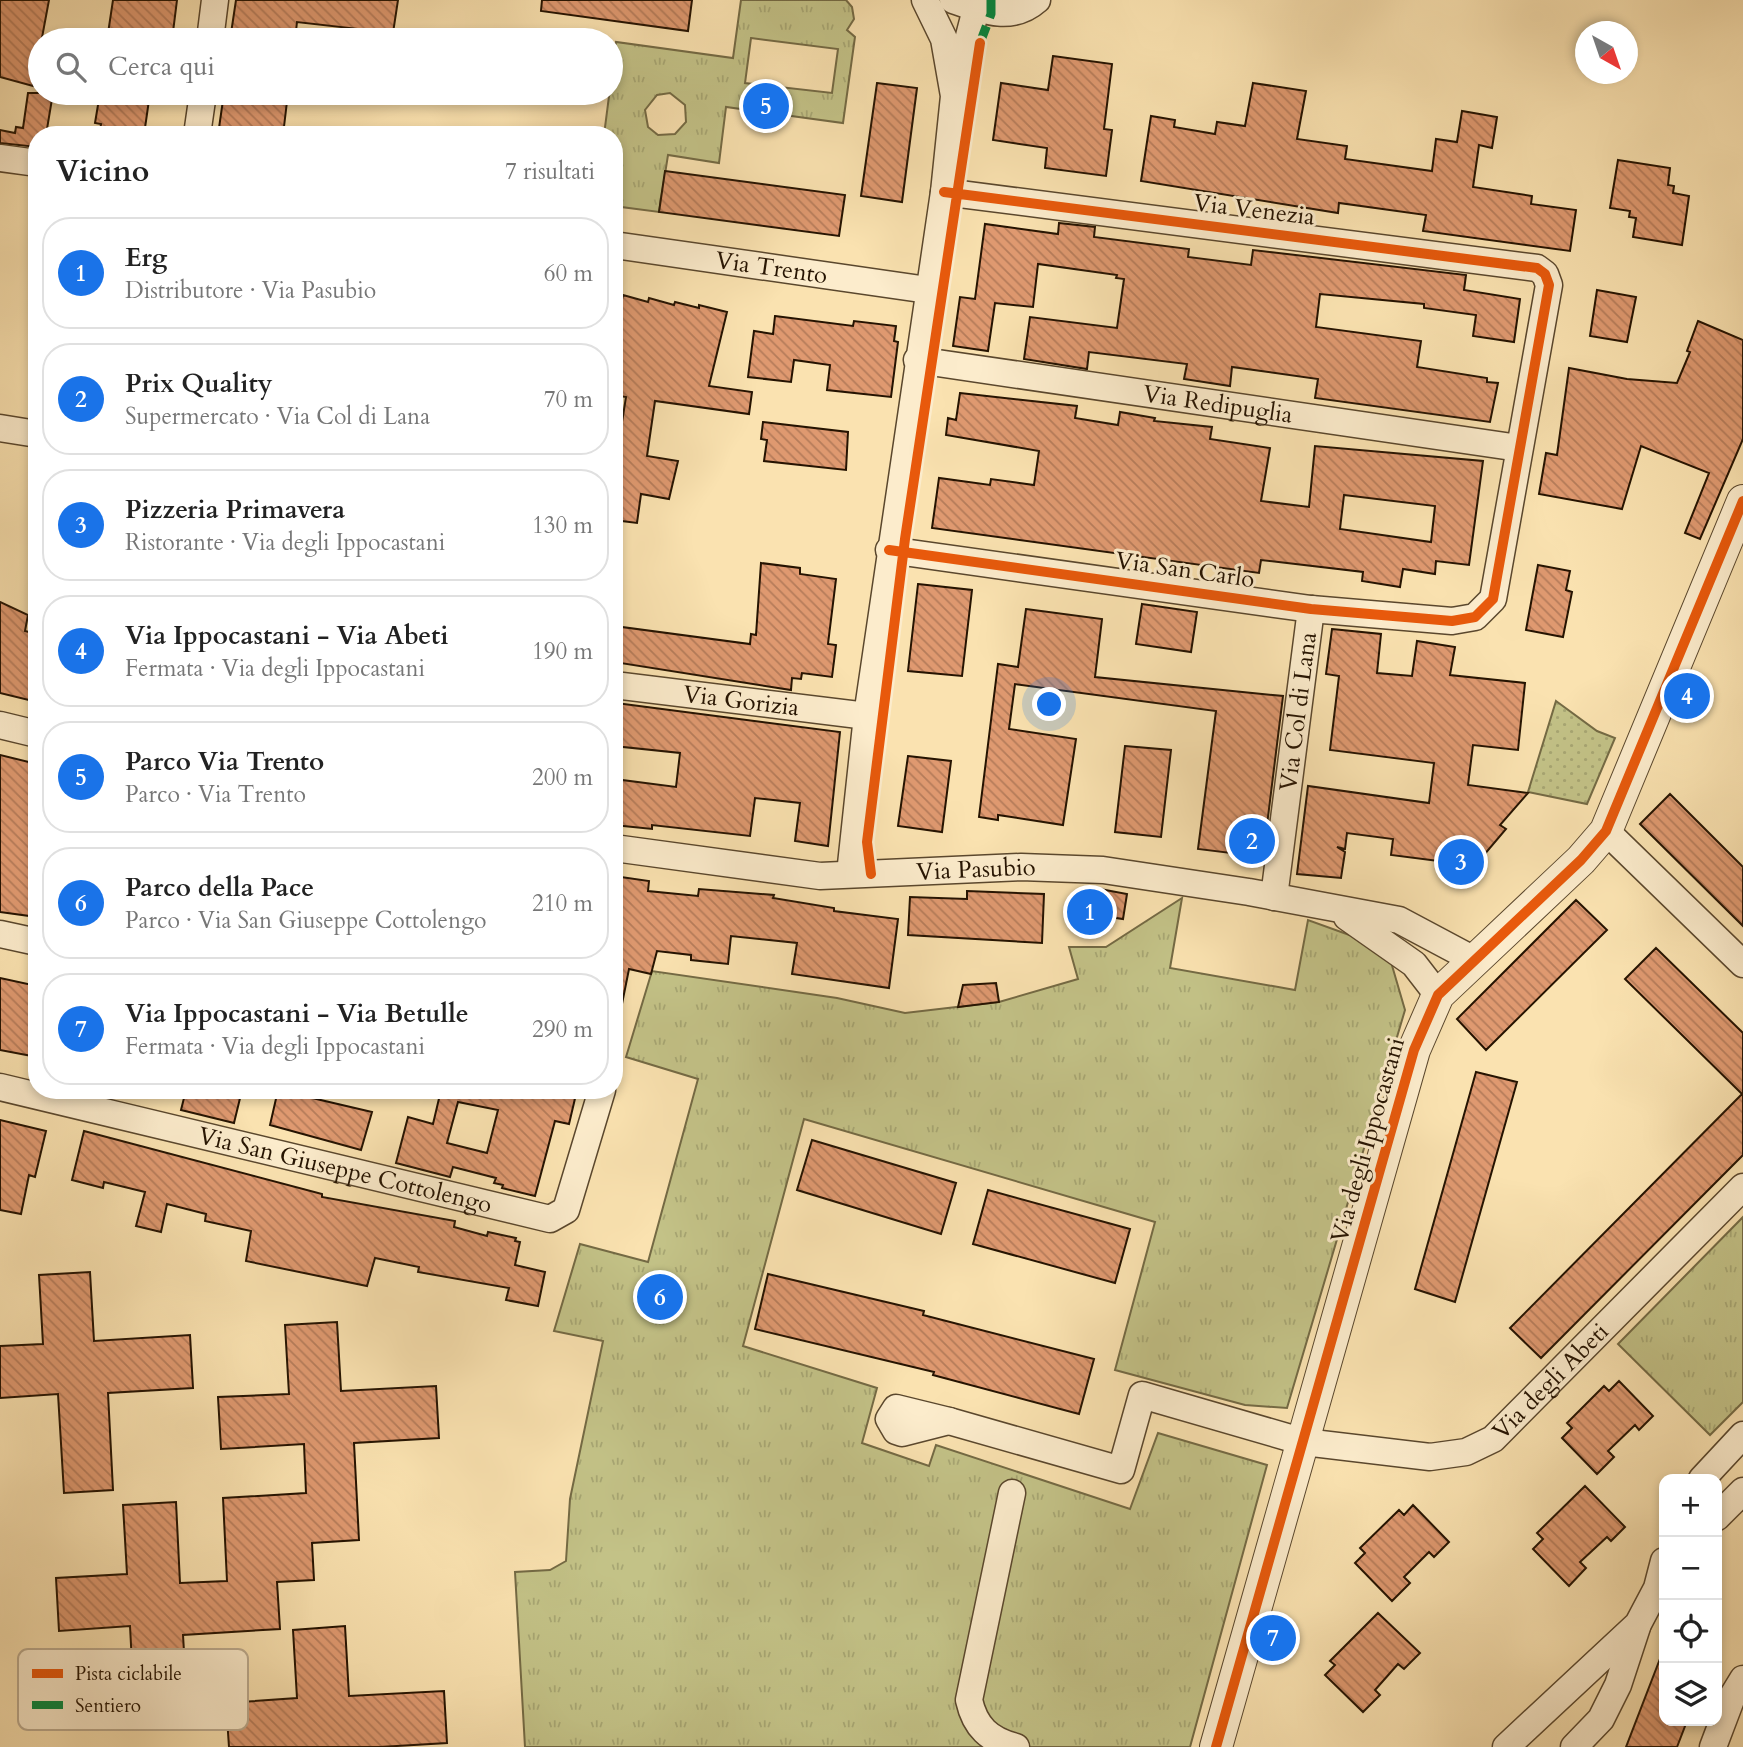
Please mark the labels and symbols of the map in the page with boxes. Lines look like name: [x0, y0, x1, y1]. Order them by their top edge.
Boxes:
north arrow: [1575, 21, 1638, 84]
pin: 5: [743, 80, 789, 132]
street label: Via Venezia: [1191, 186, 1317, 234]
street label: Via Trento: [713, 243, 830, 292]
street label: Via Redipuglia: [1141, 377, 1295, 431]
street label: Via San Carlo: [1113, 544, 1257, 596]
street label: Via Col di Lana: [1271, 629, 1324, 793]
pin: 4: [1664, 670, 1710, 722]
street label: Via Gorizia: [681, 677, 802, 724]
your location: [1032, 687, 1066, 721]
pin: 2: [1229, 815, 1275, 867]
pin: 3: [1438, 836, 1484, 888]
street label: Via Pasubio: [915, 850, 1036, 888]
pin: 1: [1067, 886, 1113, 938]
street label: Via degli Ippocastani: [1323, 1033, 1413, 1246]
street label: Via San Giuseppe Cottolengo: [195, 1119, 495, 1221]
pin: 6: [637, 1271, 683, 1323]
street label: Via degli Abeti: [1485, 1315, 1616, 1447]
pin: 7: [1250, 1612, 1296, 1664]
legend: [18, 1649, 248, 1730]
text: Pista ciclabile: [75, 1661, 182, 1687]
text: Sentiero: [75, 1693, 141, 1719]

